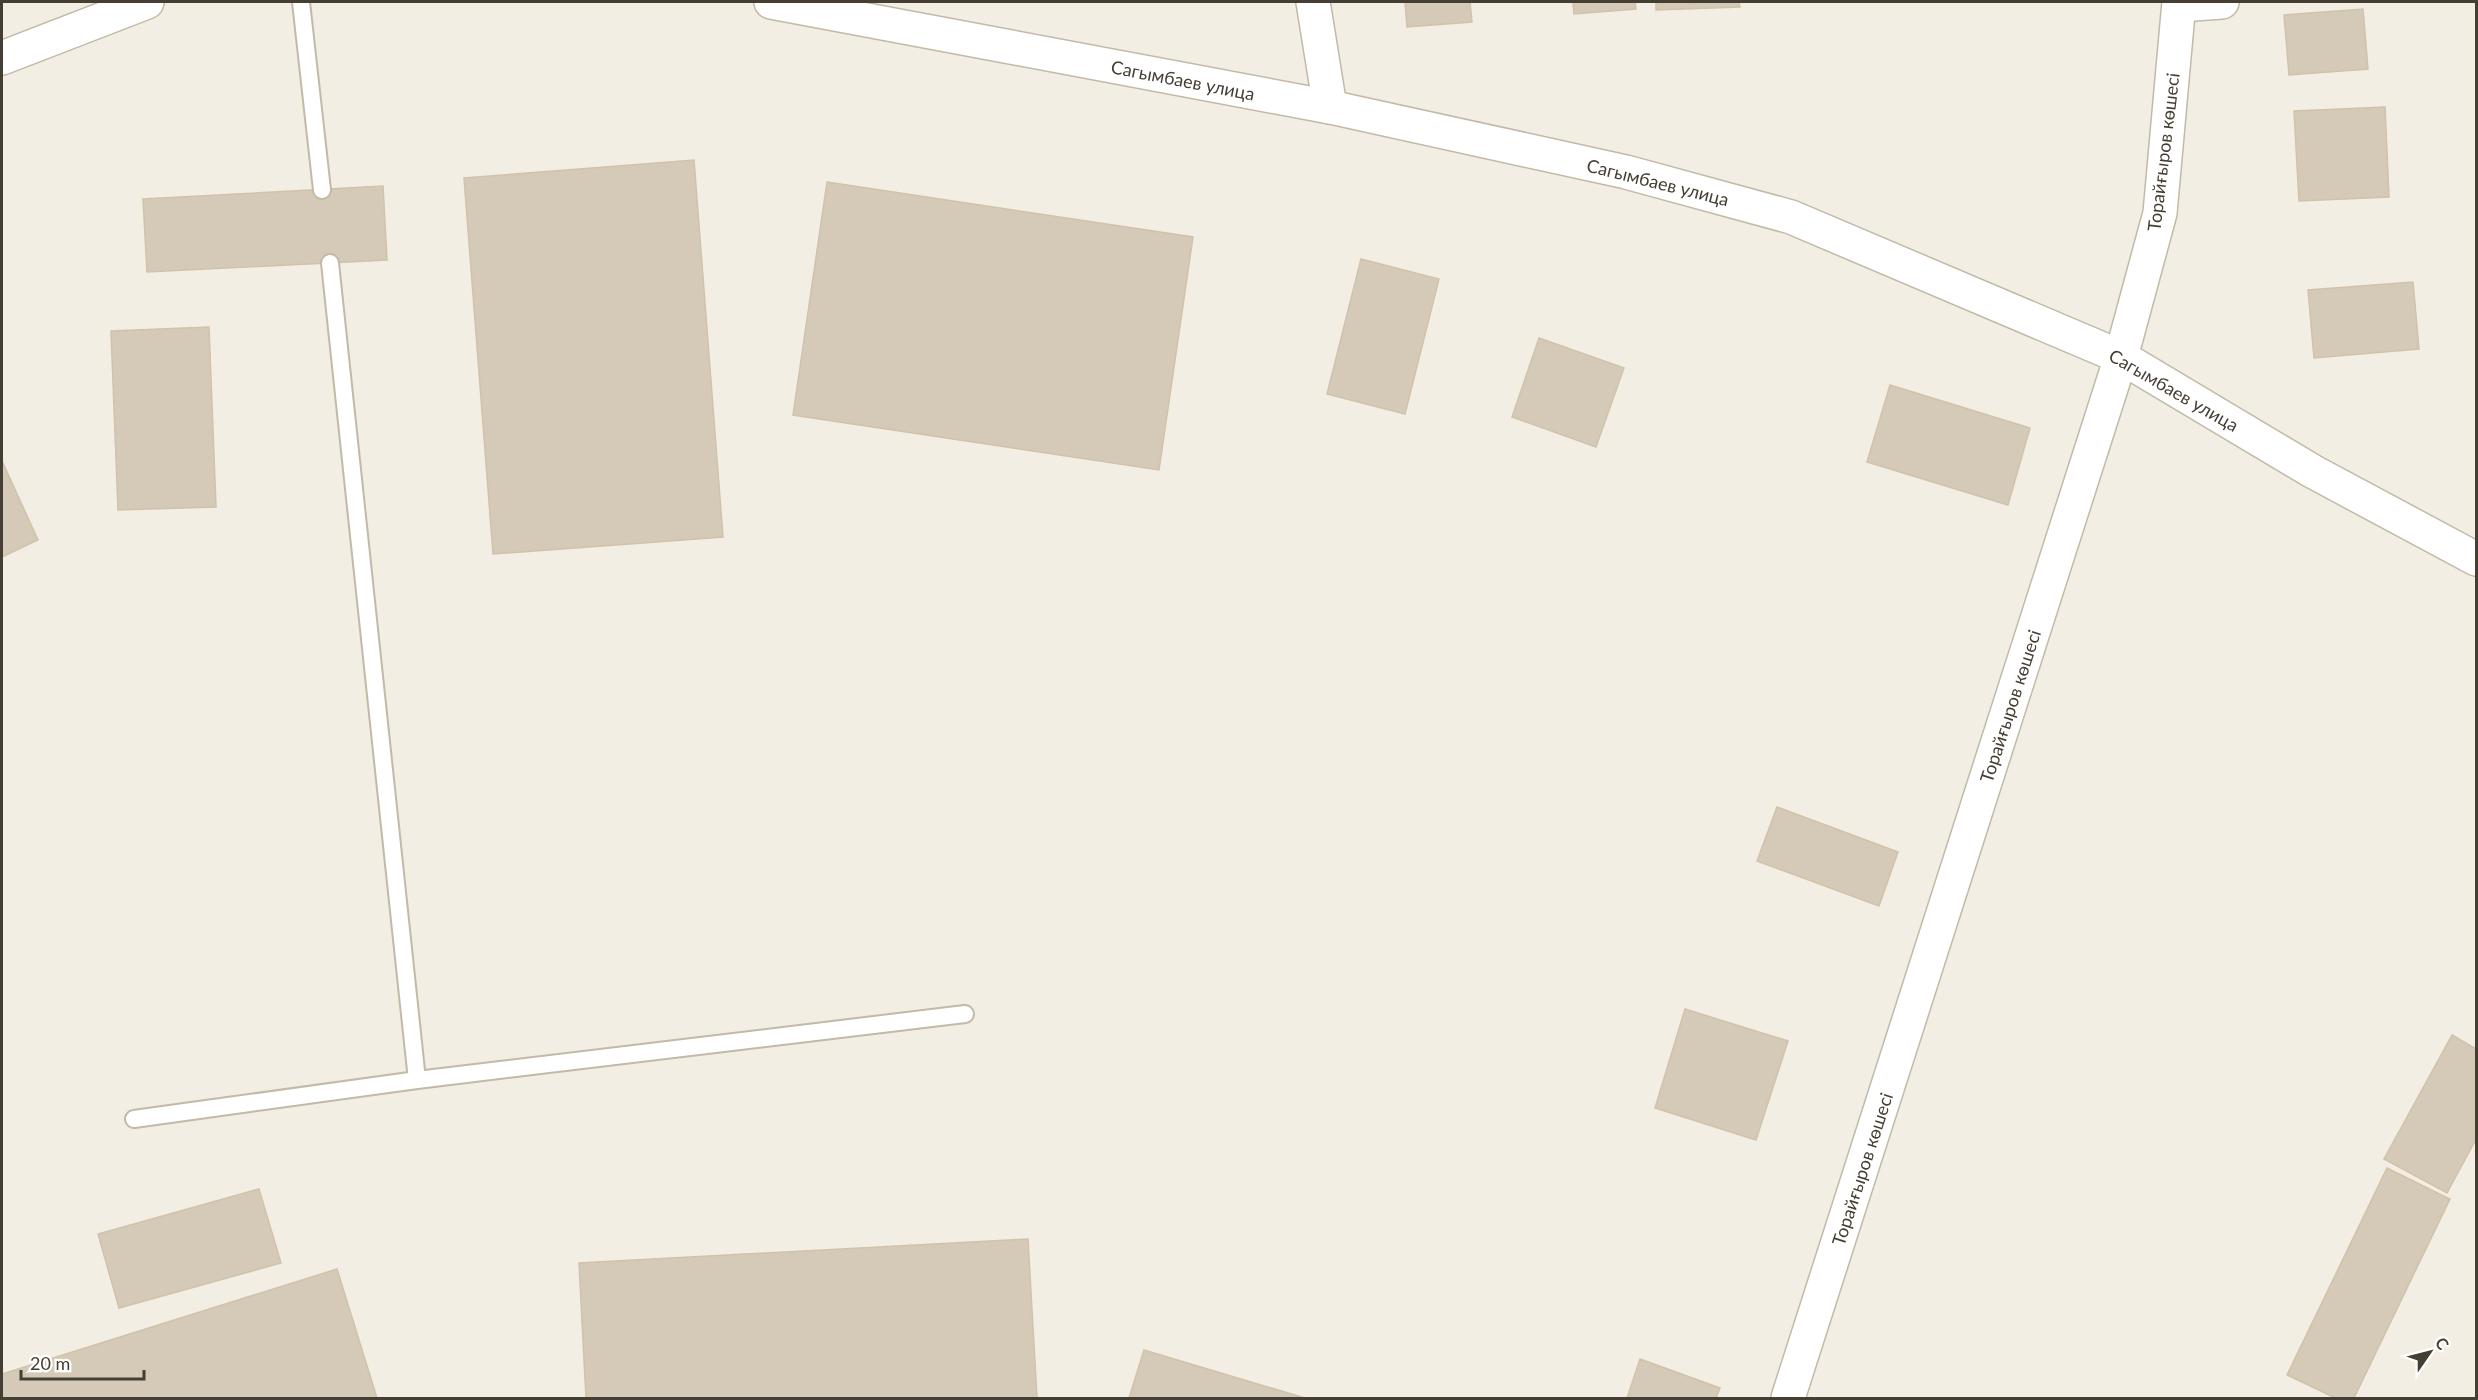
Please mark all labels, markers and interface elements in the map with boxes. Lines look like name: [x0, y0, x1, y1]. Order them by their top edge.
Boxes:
street label: Сагымбаев улица: [1109, 55, 1257, 105]
street label: Торайғыров көшесі: [2142, 72, 2184, 232]
street label: Сагымбаев улица: [1585, 154, 1731, 210]
street label: Сагымбаев улица: [2105, 344, 2243, 436]
street label: Торайғыров көшесі: [1975, 627, 2045, 785]
street label: Торайғыров көшесі: [1827, 1090, 1897, 1248]
north arrow: [2400, 1322, 2460, 1382]
text: С: [2432, 1333, 2454, 1353]
scale bar: [21, 1343, 144, 1381]
text: 20 m: [30, 1352, 70, 1374]

